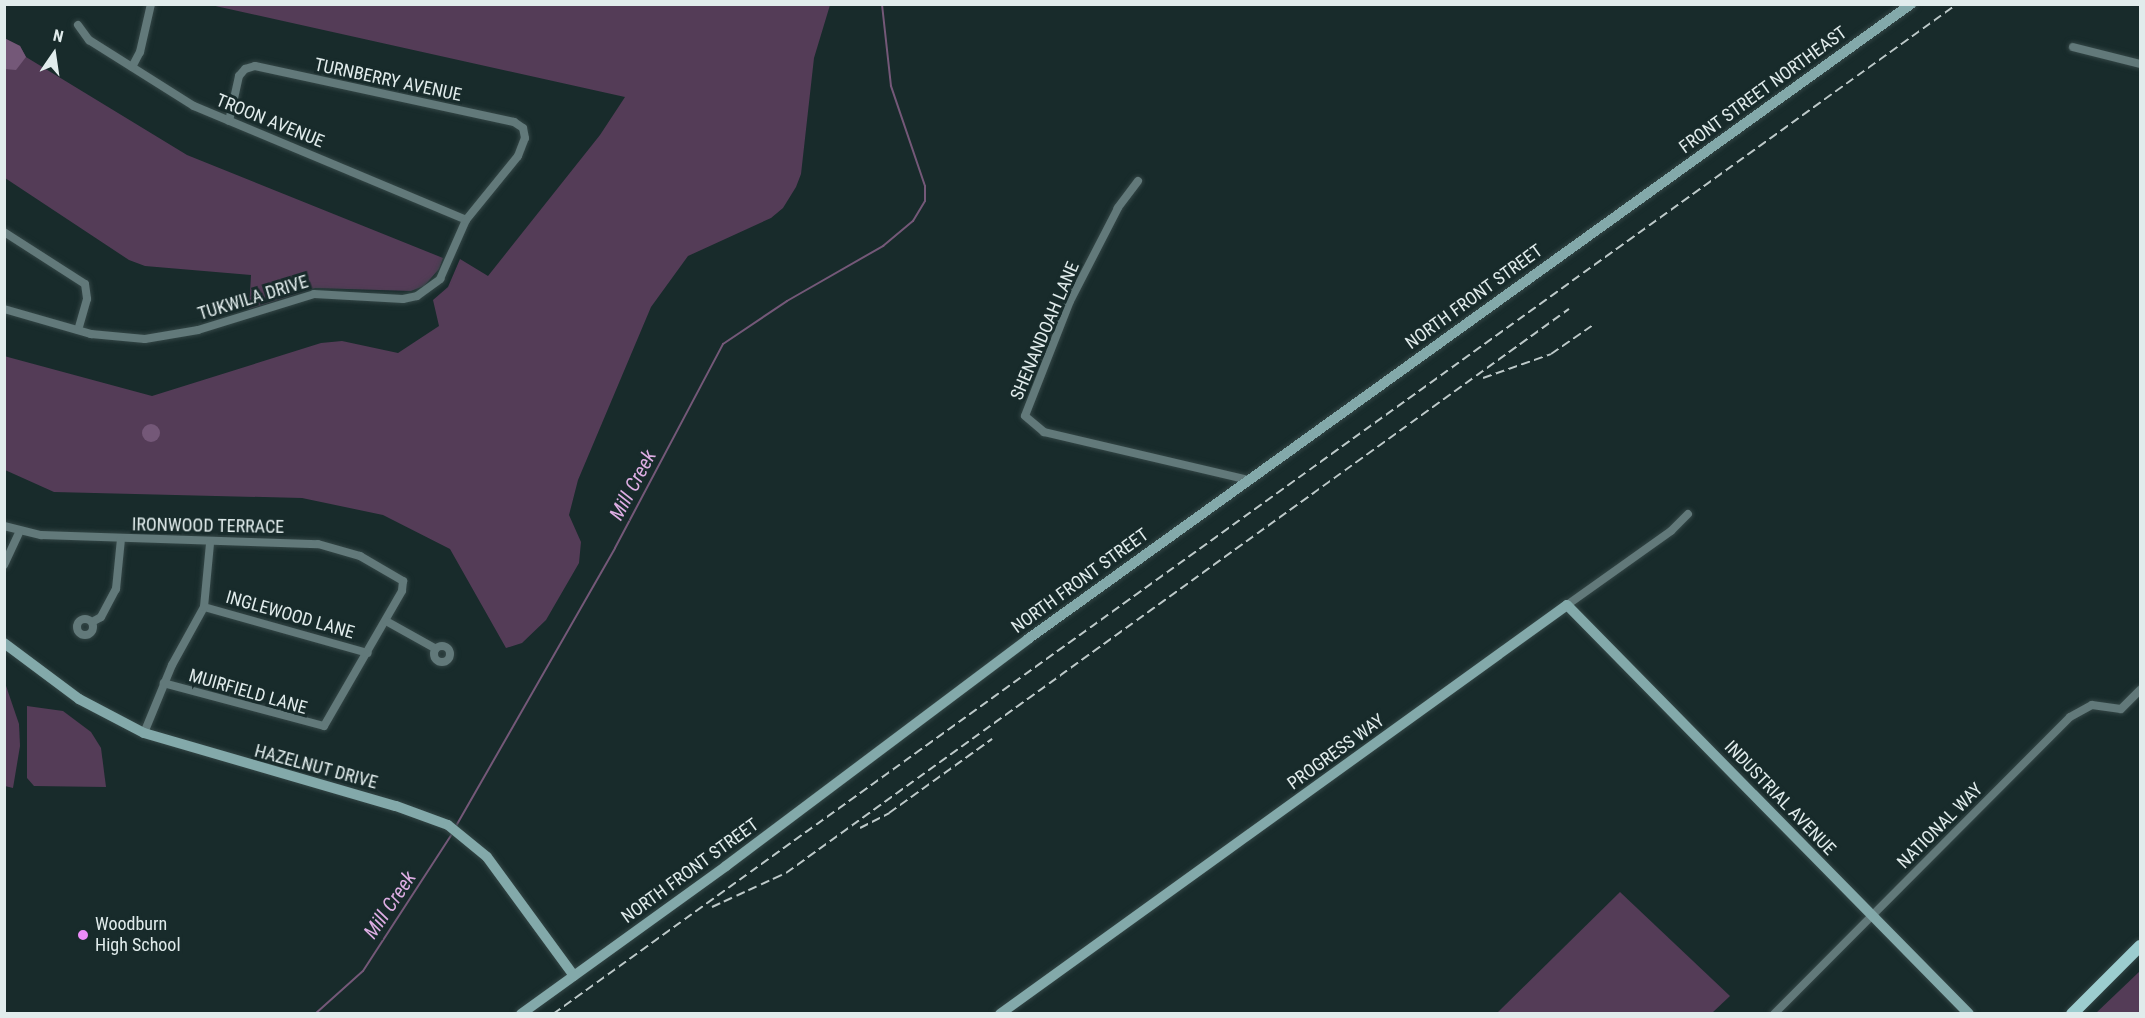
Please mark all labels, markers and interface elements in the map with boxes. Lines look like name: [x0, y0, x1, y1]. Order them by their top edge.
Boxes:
street label: FRONT STREET NORTHEAST: [1675, 22, 1851, 158]
north arrow: [24, 24, 84, 84]
text: N: [51, 26, 65, 46]
street label: TURNBERRY AVENUE: [312, 54, 464, 106]
street label: TROON AVENUE: [213, 90, 327, 152]
street label: NORTH FRONT STREET: [1401, 240, 1547, 354]
street label: SHENANDOAH LANE: [1006, 259, 1084, 403]
street label: TUKWILA DRIVE: [195, 271, 311, 325]
water label: Mill Creek: [605, 446, 661, 524]
street label: IRONWOOD TERRACE: [132, 514, 284, 538]
street label: NORTH FRONT STREET: [1007, 524, 1153, 638]
street label: INGLEWOOD LANE: [223, 586, 357, 644]
street label: MUIRFIELD LANE: [186, 665, 310, 719]
street label: PROGRESS WAY: [1283, 710, 1389, 794]
street label: INDUSTRIAL AVENUE: [1720, 736, 1840, 860]
street label: HAZELNUT DRIVE: [252, 740, 380, 794]
street label: NATIONAL WAY: [1893, 779, 1987, 873]
street label: NORTH FRONT STREET: [617, 814, 763, 928]
water label: Mill Creek: [359, 867, 421, 943]
place label: Woodburn High School: [95, 914, 181, 956]
marker: Woodburn High School: [76, 928, 90, 942]

